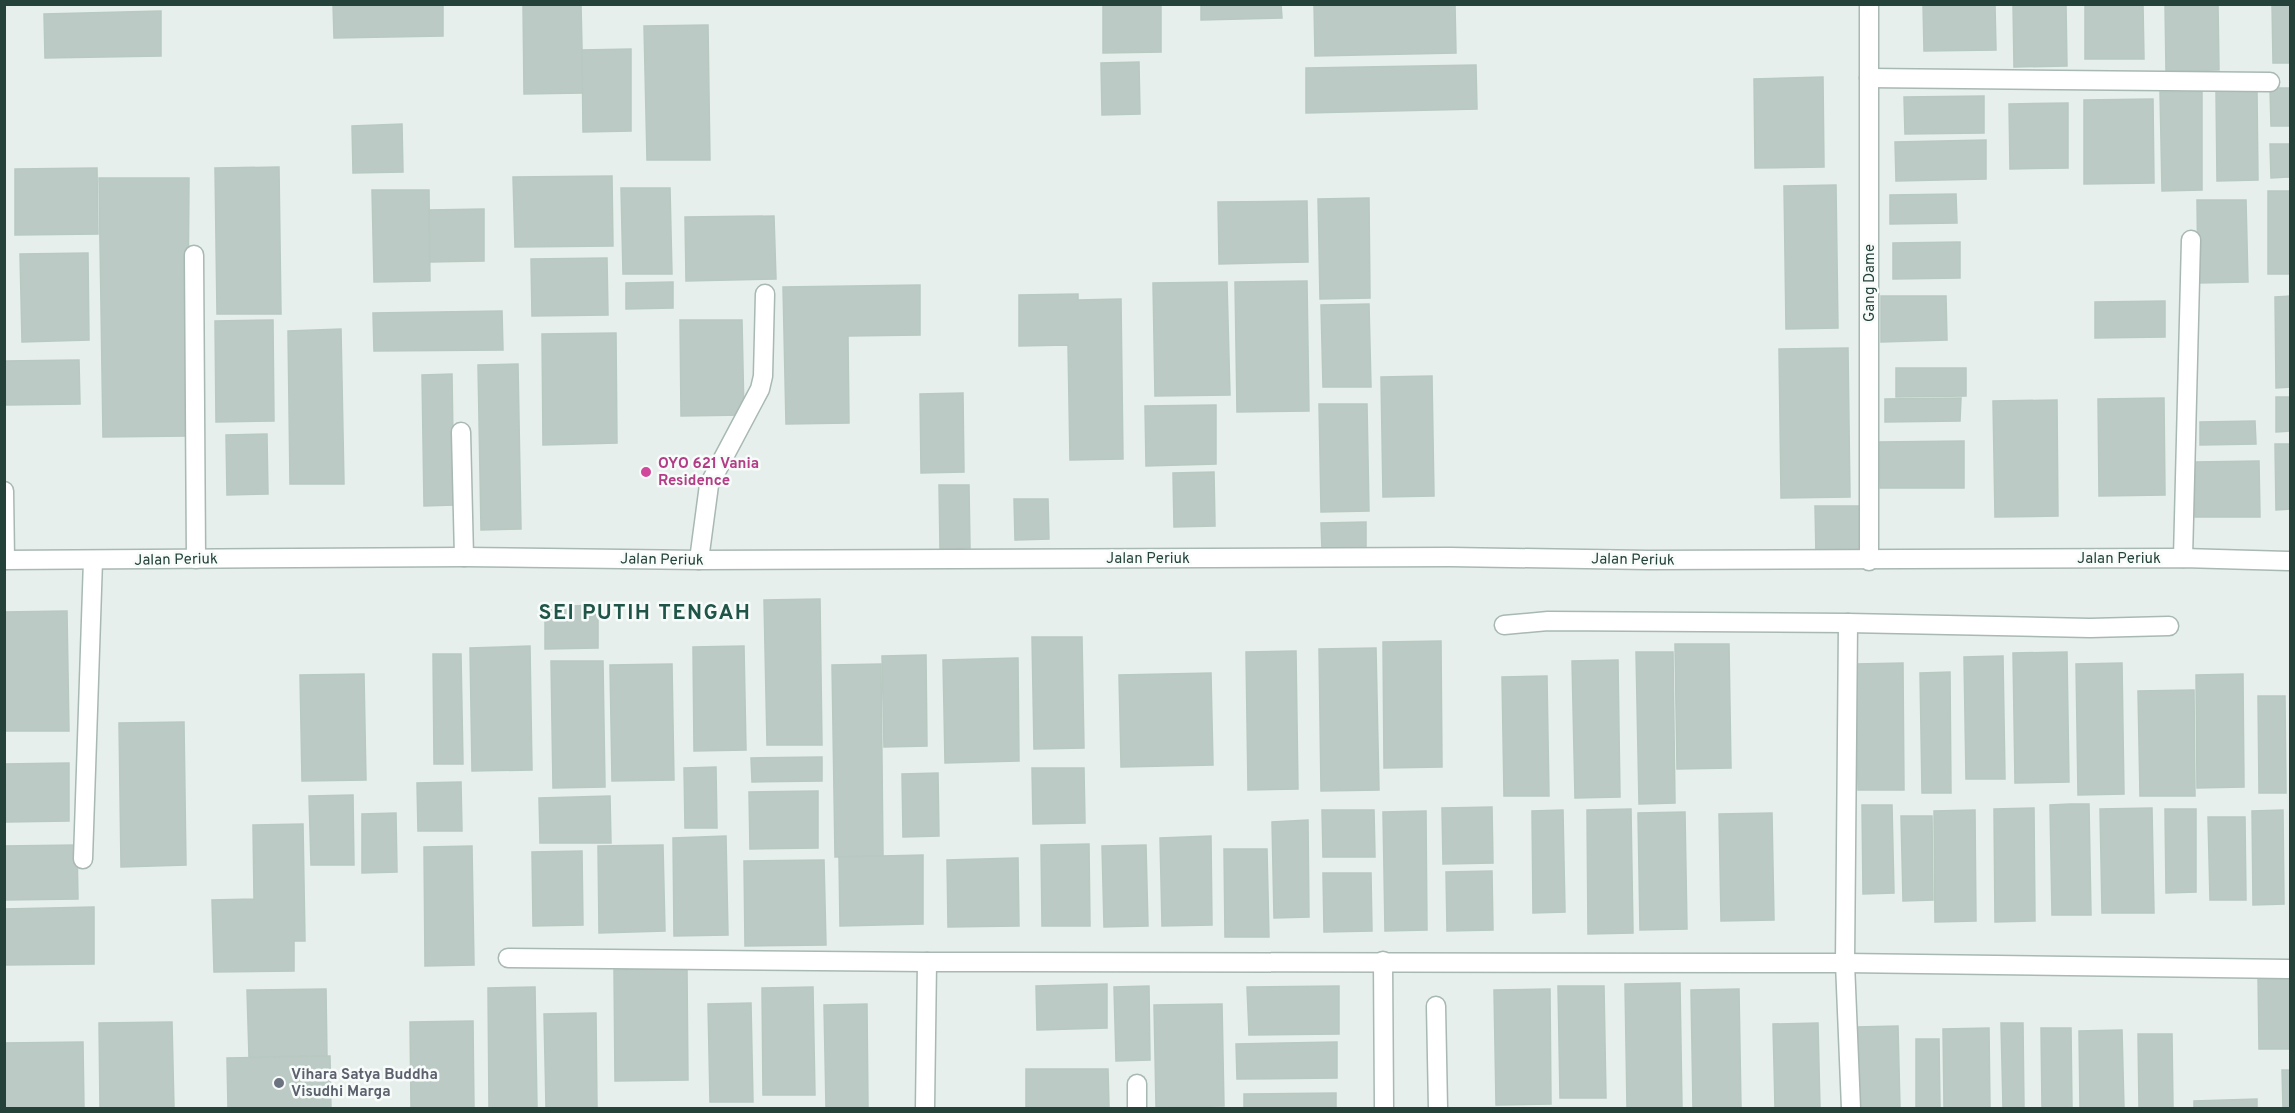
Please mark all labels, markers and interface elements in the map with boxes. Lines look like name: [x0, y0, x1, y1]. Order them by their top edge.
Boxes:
street label: Gang Dame: [1861, 244, 1880, 322]
place label: OYO 621 Vania Residence: [658, 455, 759, 491]
marker: OYO 621 Vania Residence: [639, 465, 653, 479]
street label: Jalan Periuk: [134, 550, 218, 571]
street label: Jalan Periuk: [620, 550, 704, 571]
street label: Jalan Periuk: [1106, 550, 1190, 569]
street label: Jalan Periuk: [1591, 550, 1675, 571]
street label: Jalan Periuk: [2077, 550, 2161, 569]
district label: SEI PUTIH TENGAH: [539, 600, 751, 627]
place label: Vihara Satya Buddha Visudhi Marga: [291, 1066, 438, 1102]
marker: Vihara Satya Buddha Visudhi Marga: [272, 1076, 286, 1090]

